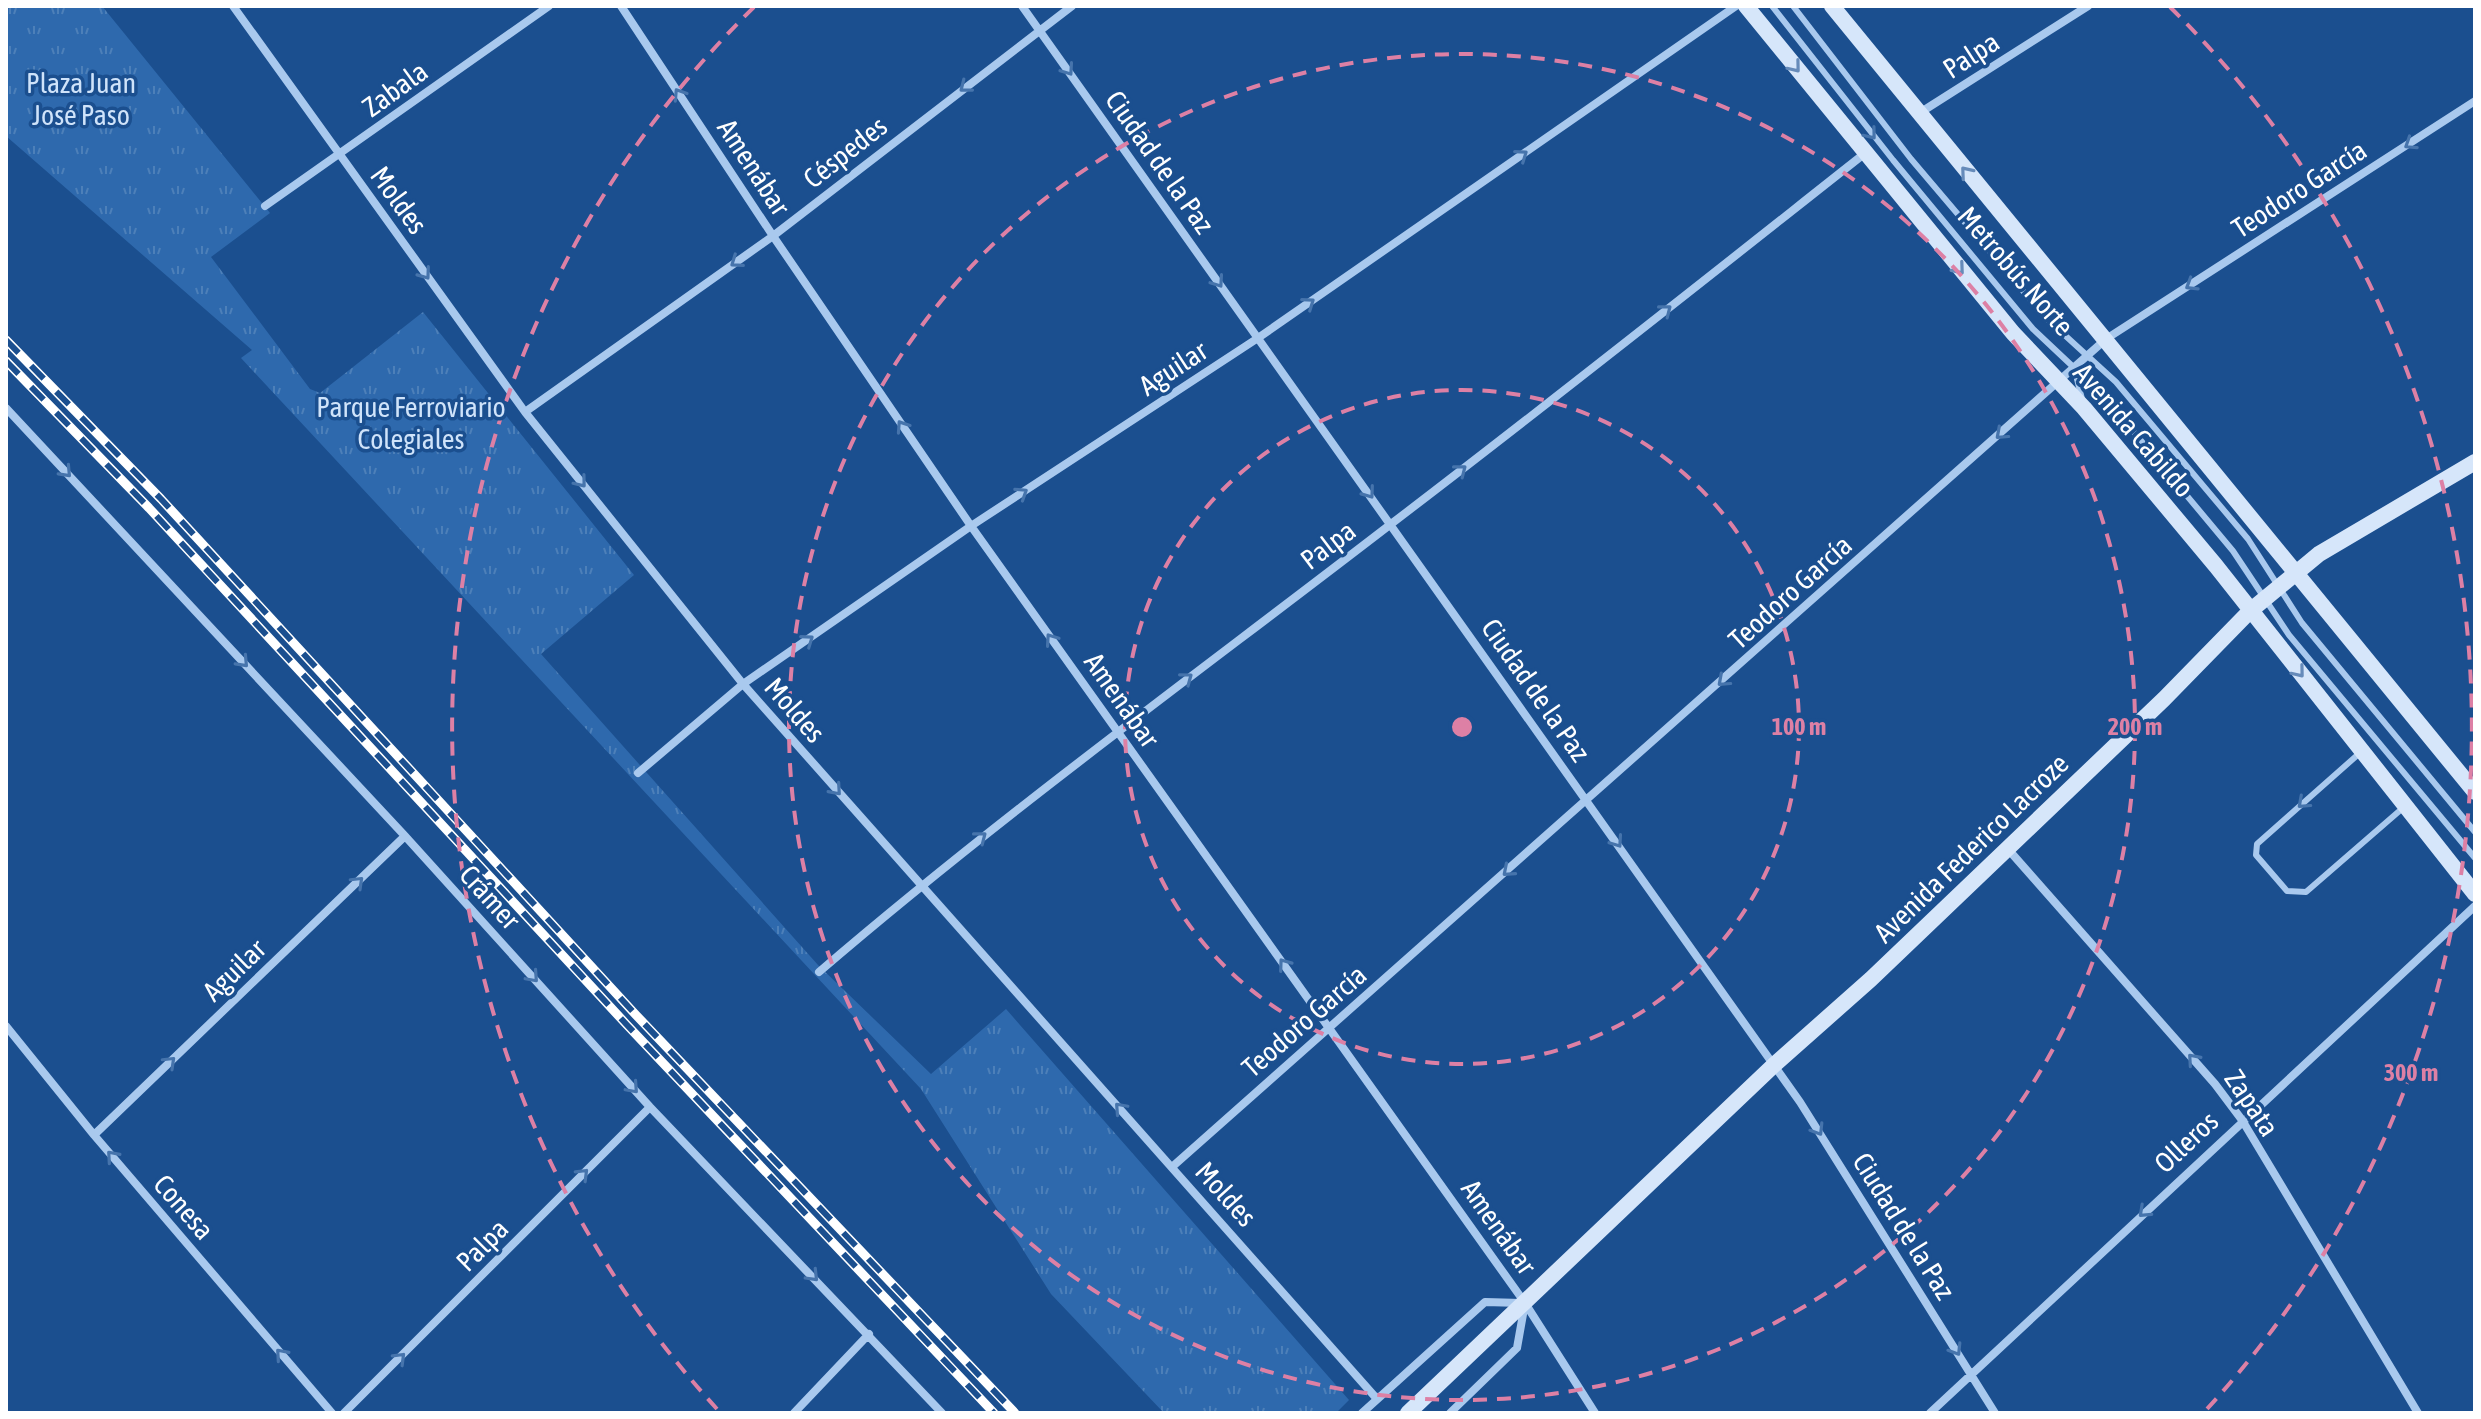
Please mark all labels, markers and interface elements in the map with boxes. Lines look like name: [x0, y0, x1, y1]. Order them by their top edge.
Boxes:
street label: Palpa: [1937, 25, 2005, 85]
street label: Zabala: [356, 55, 434, 123]
one-way arrow: [1785, 58, 1800, 72]
one-way arrow: [1058, 61, 1072, 75]
park label: Plaza Juan José Paso: [26, 67, 136, 131]
one-way arrow: [959, 78, 974, 92]
street label: Ciudad de la Paz: [1099, 85, 1221, 239]
one-way arrow: [674, 88, 689, 102]
street label: Céspedes: [797, 110, 893, 194]
street label: Amenábar: [711, 113, 797, 222]
one-way arrow: [1862, 125, 1876, 140]
street label: Teodoro García: [2226, 134, 2372, 244]
one-way arrow: [2404, 134, 2418, 149]
one-way arrow: [1514, 150, 1528, 165]
street label: Moldes: [364, 160, 434, 240]
one-way arrow: [1961, 167, 1976, 181]
street label: Metrobús Norte: [1952, 200, 2080, 342]
one-way arrow: [730, 252, 745, 267]
one-way arrow: [1949, 259, 1964, 274]
one-way arrow: [415, 266, 430, 280]
one-way arrow: [1208, 273, 1223, 287]
one-way arrow: [2185, 275, 2200, 290]
one-way arrow: [1301, 298, 1315, 313]
one-way arrow: [1657, 305, 1672, 319]
street label: Aguilar: [1133, 334, 1214, 402]
street label: Avenida Cabildo: [2067, 357, 2201, 503]
park label: Parque Ferroviario Colegiales: [316, 391, 506, 455]
one-way arrow: [897, 420, 912, 434]
one-way arrow: [1996, 424, 2011, 439]
one-way arrow: [56, 462, 70, 477]
one-way arrow: [1452, 465, 1466, 480]
one-way arrow: [572, 473, 586, 488]
one-way arrow: [1360, 484, 1374, 499]
one-way arrow: [1014, 488, 1028, 503]
street label: Palpa: [1294, 514, 1362, 576]
street label: Teodoro García: [1722, 529, 1858, 655]
street label: Ciudad de la Paz: [1475, 613, 1597, 767]
one-way arrow: [1046, 633, 1061, 647]
one-way arrow: [799, 635, 813, 650]
street label: Amenábar: [1078, 647, 1166, 754]
one-way arrow: [234, 653, 249, 667]
one-way arrow: [2289, 663, 2303, 678]
street label: Moldes: [758, 671, 832, 749]
one-way arrow: [1717, 671, 1732, 685]
one-way arrow: [1178, 673, 1193, 688]
centre of rings: [1448, 713, 1476, 741]
text: 100 m: [1772, 713, 1826, 740]
text: 200 m: [2108, 713, 2162, 740]
street label: Avenida Federico Lacroze: [1867, 747, 2075, 949]
one-way arrow: [827, 781, 841, 796]
one-way arrow: [2298, 793, 2313, 807]
one-way arrow: [972, 832, 987, 846]
one-way arrow: [1607, 834, 1622, 848]
street label: Crámer: [453, 859, 527, 936]
one-way arrow: [1502, 861, 1517, 875]
one-way arrow: [348, 877, 363, 891]
street label: Aguilar: [196, 932, 272, 1007]
street label: Teodoro García: [1235, 958, 1373, 1084]
one-way arrow: [1279, 959, 1294, 973]
one-way arrow: [523, 968, 538, 982]
one-way arrow: [2188, 1053, 2203, 1068]
one-way arrow: [161, 1056, 175, 1071]
text: 300 m: [2384, 1059, 2438, 1086]
street label: Zapata: [2218, 1064, 2286, 1142]
one-way arrow: [624, 1079, 638, 1094]
one-way arrow: [1116, 1103, 1130, 1118]
street label: Olleros: [2148, 1105, 2224, 1179]
one-way arrow: [1808, 1121, 1823, 1136]
street label: Ciudad de la Paz: [1846, 1147, 1962, 1305]
one-way arrow: [107, 1151, 122, 1166]
street label: Moldes: [1189, 1155, 1263, 1233]
street label: Conesa: [147, 1168, 221, 1246]
one-way arrow: [574, 1169, 589, 1183]
street label: Amenábar: [1455, 1174, 1543, 1281]
one-way arrow: [2139, 1202, 2153, 1217]
street label: Palpa: [450, 1213, 514, 1277]
one-way arrow: [804, 1267, 818, 1281]
one-way arrow: [1946, 1341, 1961, 1356]
one-way arrow: [276, 1348, 291, 1363]
one-way arrow: [391, 1353, 405, 1367]

